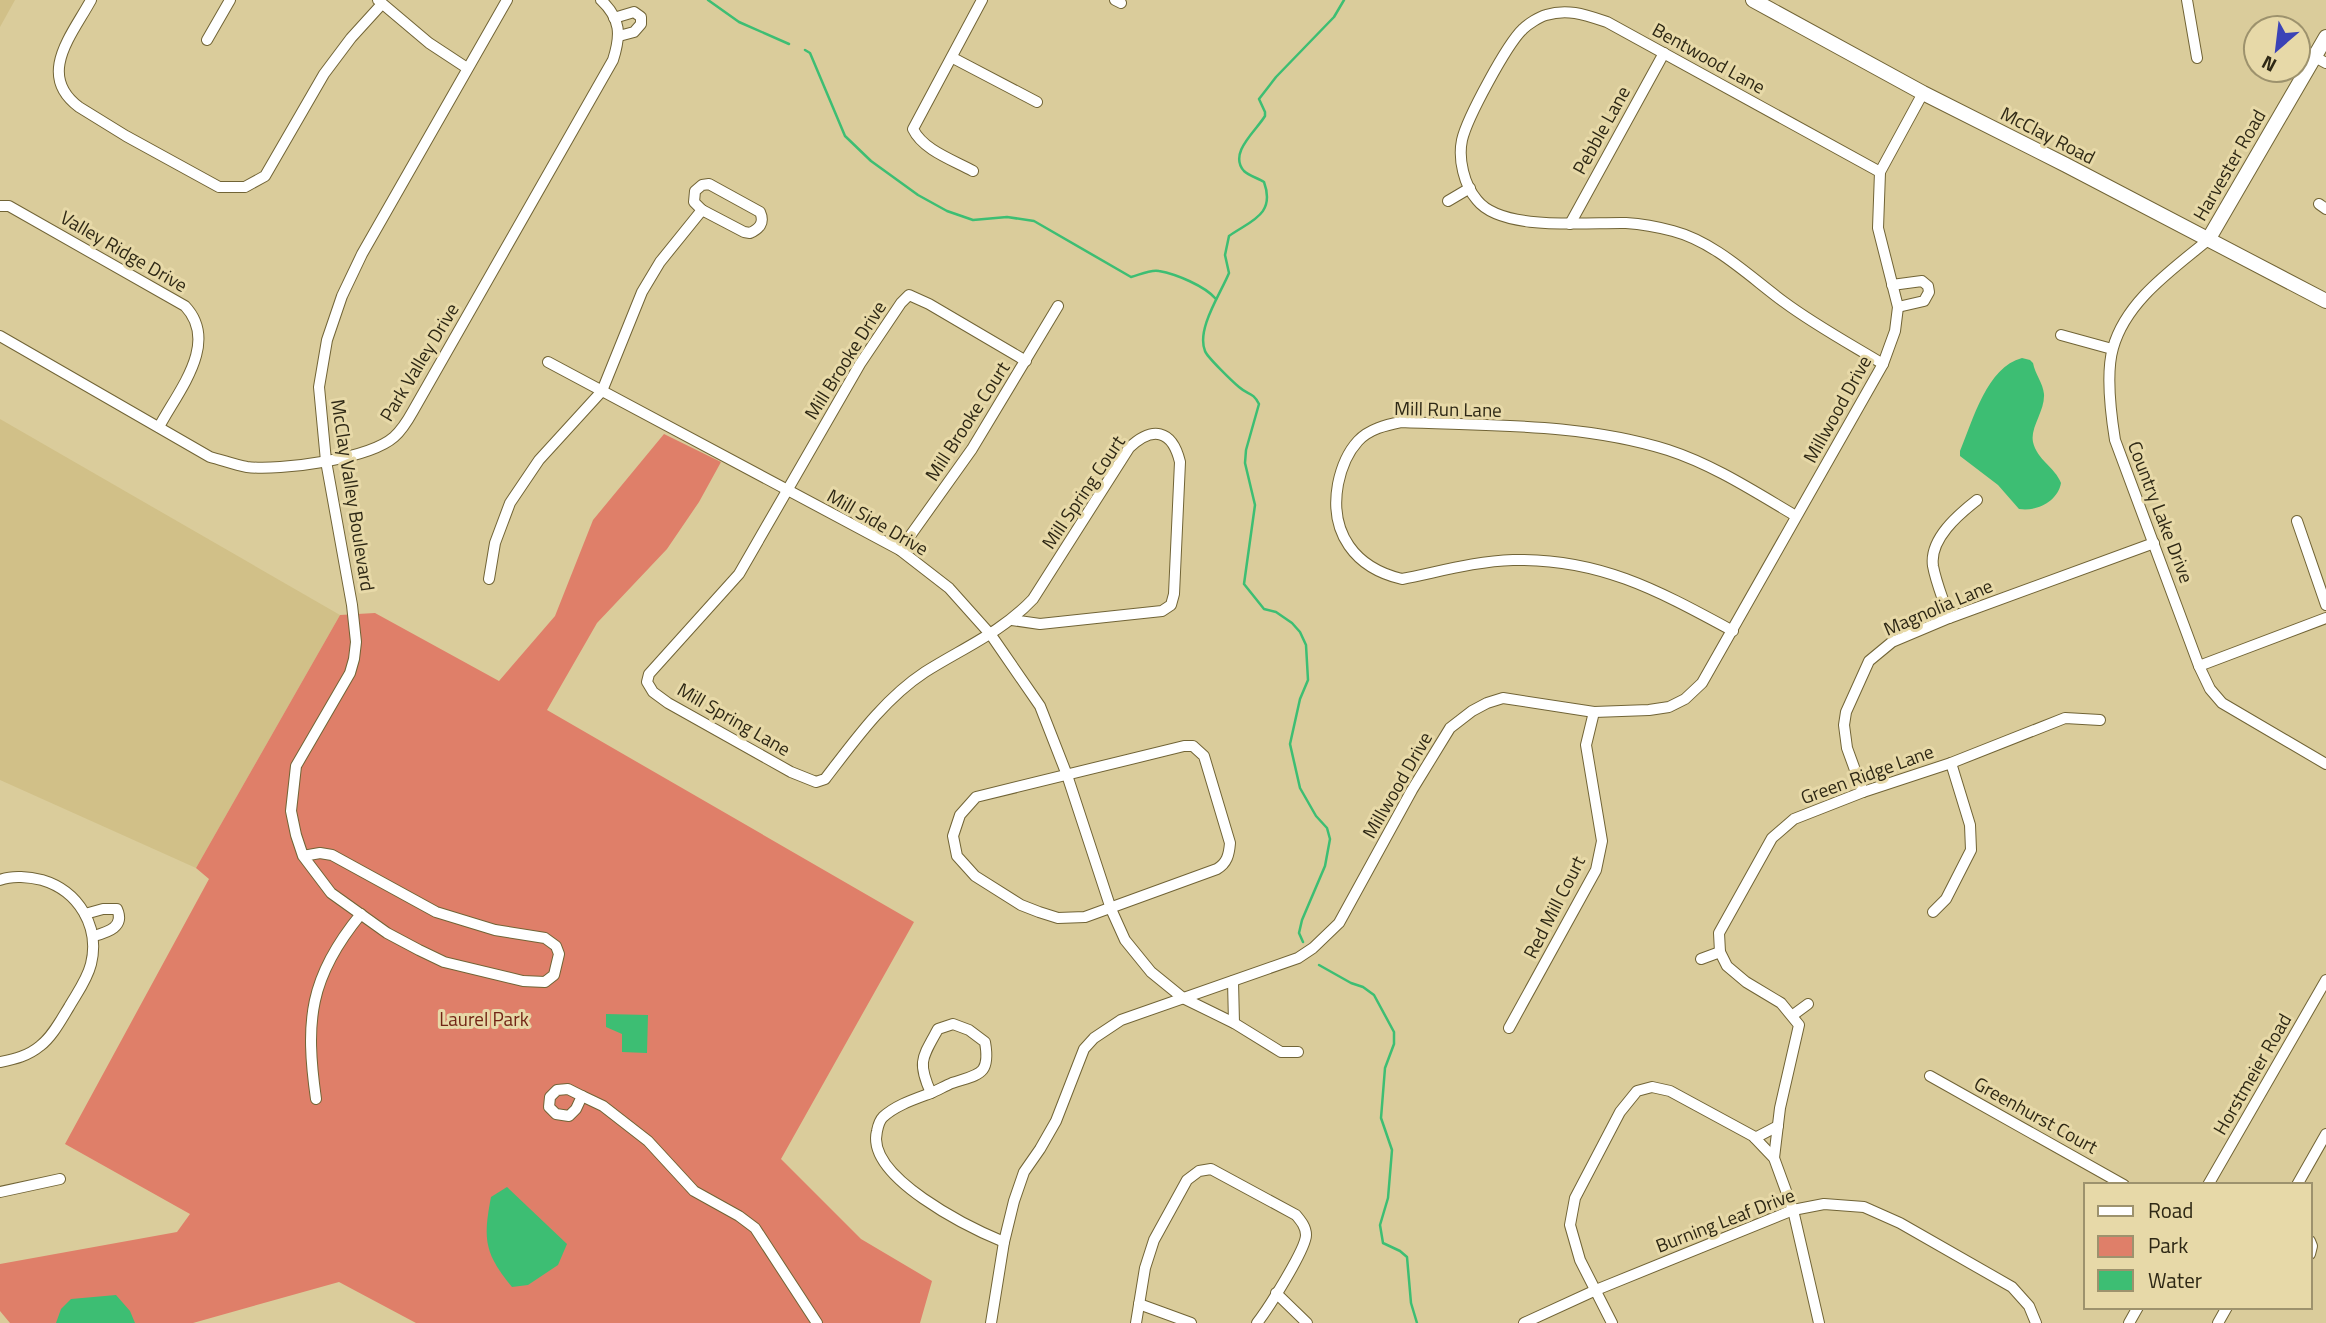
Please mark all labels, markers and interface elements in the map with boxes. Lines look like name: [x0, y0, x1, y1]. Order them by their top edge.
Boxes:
north arrow: [2242, 14, 2312, 84]
street label: Bentwood Lane: [1647, 15, 1771, 101]
text: N: [2256, 49, 2281, 80]
street label: Pebble Lane: [1564, 80, 1637, 179]
street label: McClay Road: [1996, 98, 2101, 171]
street label: Harvester Road: [2185, 104, 2272, 226]
street label: Valley Ridge Drive: [55, 202, 193, 299]
street label: Mill Brooke Drive: [796, 295, 893, 425]
street label: Park Valley Drive: [372, 297, 465, 427]
street label: Millwood Drive: [1795, 350, 1878, 468]
street label: Mill Brooke Court: [917, 355, 1016, 486]
street label: Mill Run Lane: [1394, 393, 1502, 424]
street label: McClay Valley Boulevard: [324, 397, 383, 593]
street label: Mill Spring Court: [1034, 429, 1132, 554]
street label: Country Lake Drive: [2121, 437, 2202, 587]
street label: Mill Side Drive: [822, 481, 934, 562]
street label: Magnolia Lane: [1879, 570, 1997, 643]
street label: Mill Spring Lane: [672, 674, 796, 763]
street label: Millwood Drive: [1354, 726, 1439, 844]
street label: Green Ridge Lane: [1796, 736, 1937, 811]
street label: Red Mill Court: [1515, 850, 1592, 963]
park label: Laurel Park: [439, 1004, 529, 1033]
street label: Horstmeier Road: [2205, 1008, 2298, 1140]
street label: Greenhurst Court: [1969, 1069, 2104, 1161]
street label: Burning Leaf Drive: [1651, 1180, 1799, 1259]
legend: [2084, 1183, 2312, 1309]
text: Road: [2148, 1194, 2193, 1226]
text: Park: [2148, 1229, 2188, 1261]
text: Water: [2148, 1264, 2202, 1296]

